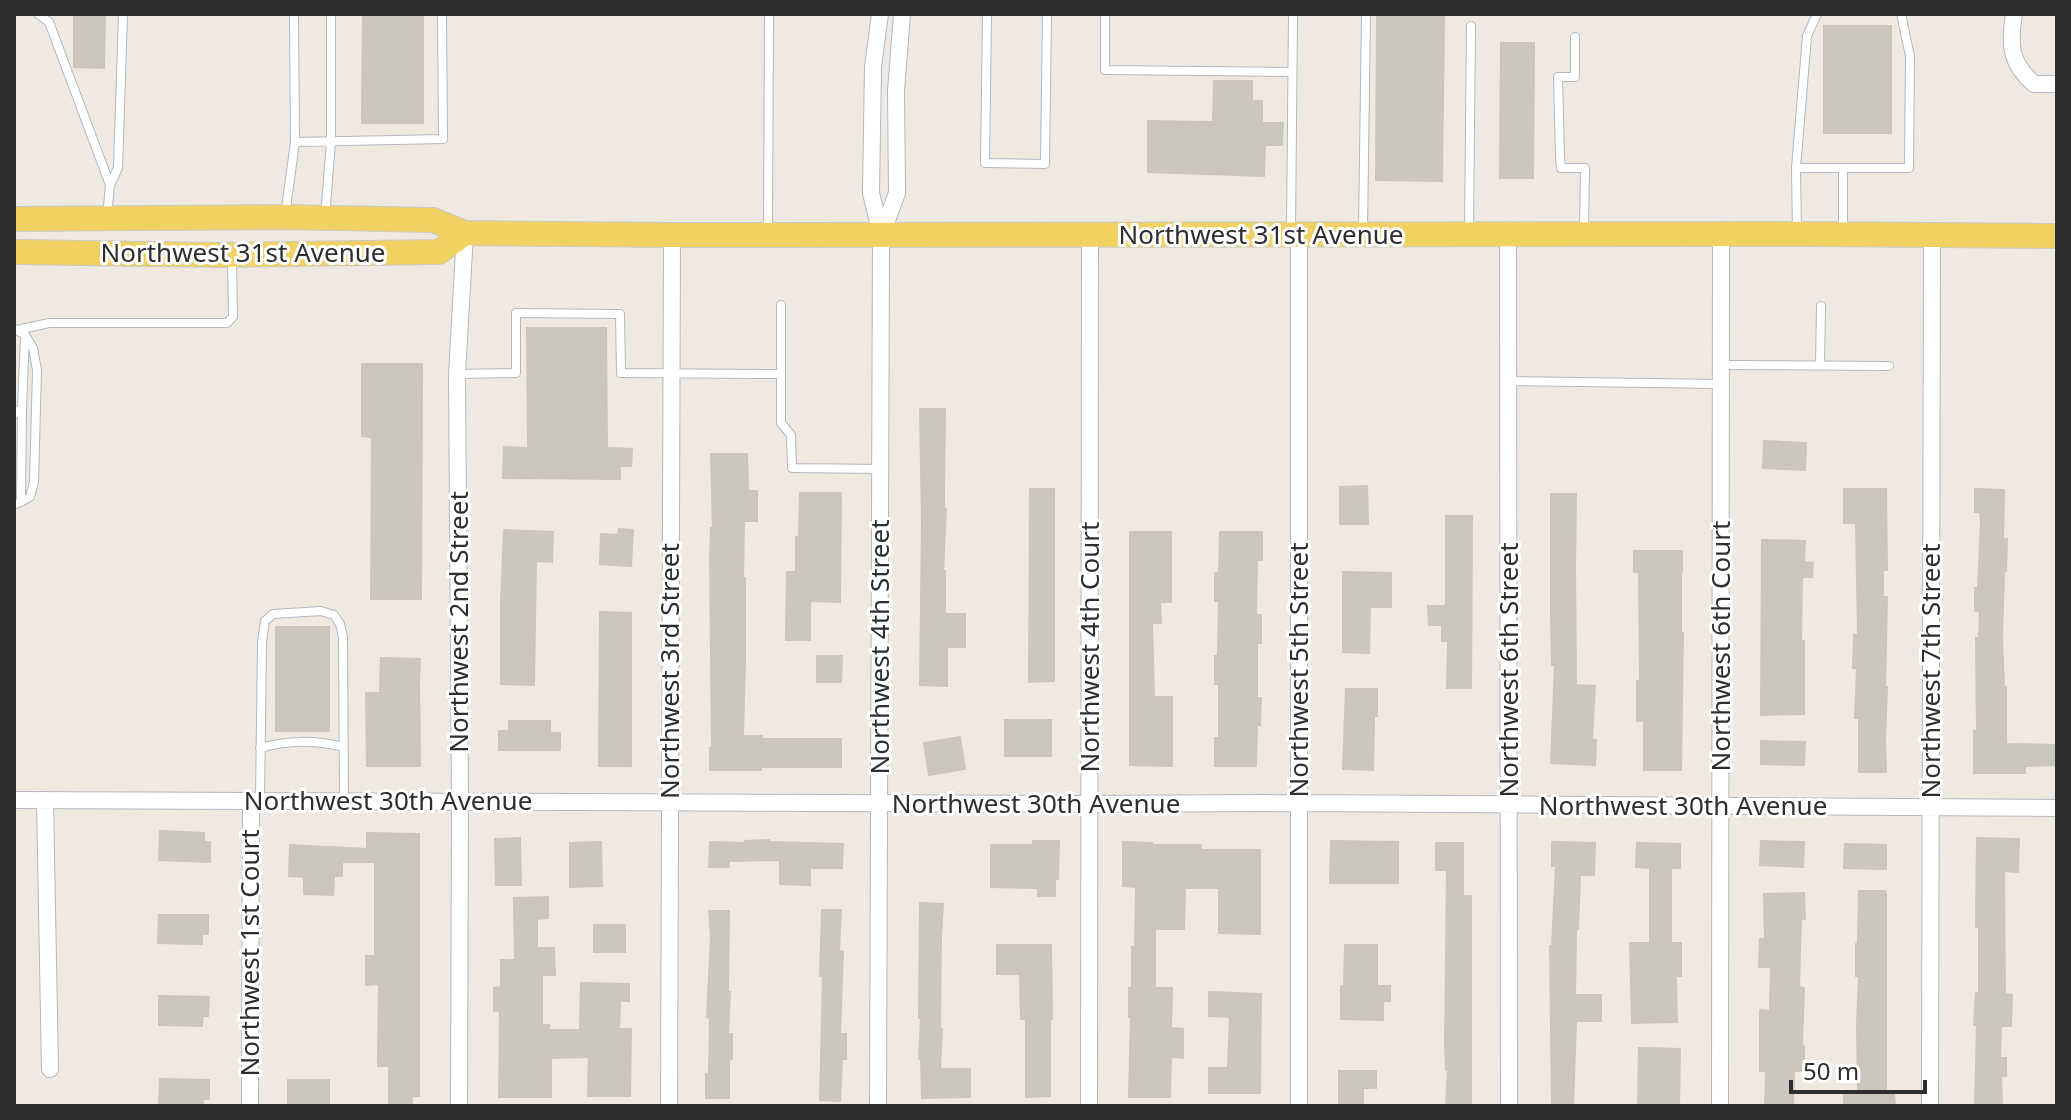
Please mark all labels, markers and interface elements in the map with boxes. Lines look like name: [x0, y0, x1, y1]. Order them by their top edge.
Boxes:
street label: Northwest 31st Avenue: [1118, 216, 1404, 252]
street label: Northwest 31st Avenue: [100, 234, 386, 270]
street label: Northwest 2nd Street: [440, 491, 476, 753]
street label: Northwest 4th Street: [861, 519, 897, 775]
street label: Northwest 6th Court: [1702, 521, 1738, 771]
street label: Northwest 4th Court: [1071, 522, 1107, 772]
street label: Northwest 5th Street: [1280, 542, 1316, 798]
street label: Northwest 6th Street: [1490, 542, 1526, 798]
street label: Northwest 3rd Street: [651, 543, 687, 799]
street label: Northwest 7th Street: [1912, 543, 1948, 799]
street label: Northwest 30th Avenue: [244, 782, 532, 818]
street label: Northwest 30th Avenue: [892, 785, 1180, 821]
street label: Northwest 30th Avenue: [1539, 787, 1827, 823]
street label: Northwest 1st Court: [231, 829, 267, 1077]
scale bar: [1791, 1044, 1925, 1094]
text: 50 m: [1803, 1054, 1859, 1087]

